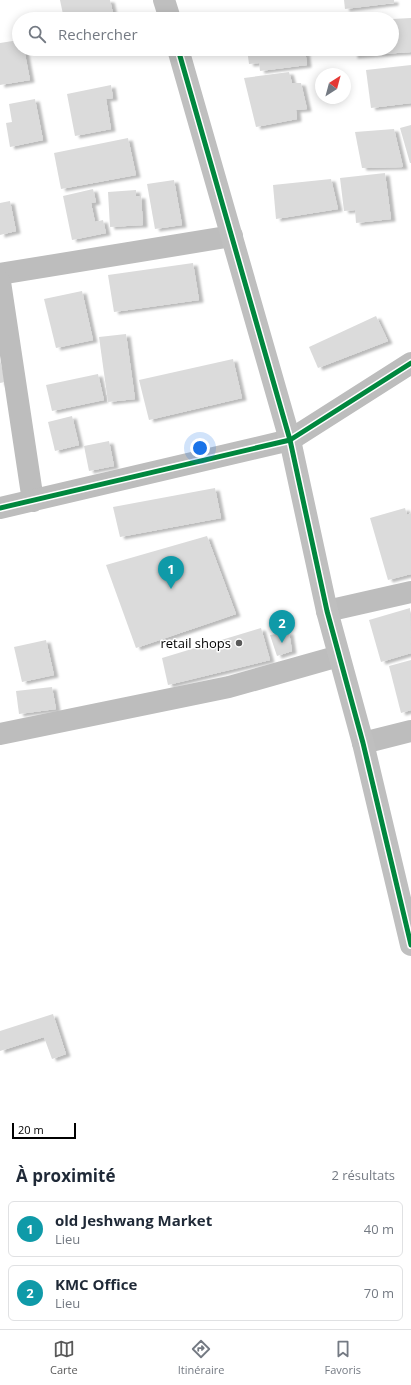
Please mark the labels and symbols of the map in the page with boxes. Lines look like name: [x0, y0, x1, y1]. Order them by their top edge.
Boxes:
north arrow: [315, 68, 351, 104]
your location: [190, 438, 210, 458]
pin: 1: [158, 556, 184, 589]
pin: 2: [269, 610, 295, 643]
place label: retail shops: [160, 634, 231, 652]
marker: retail shops: [234, 638, 244, 648]
scale bar: [12, 1121, 76, 1140]

